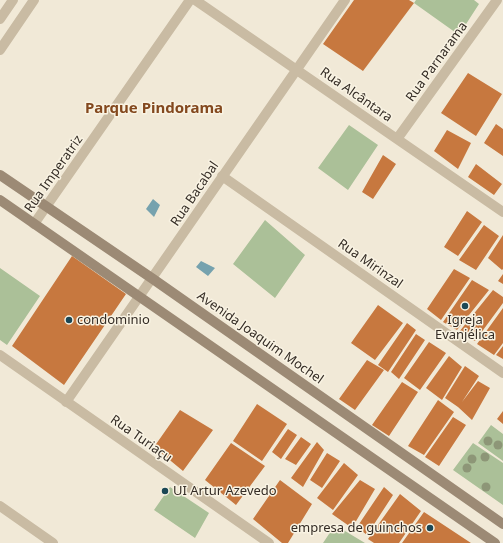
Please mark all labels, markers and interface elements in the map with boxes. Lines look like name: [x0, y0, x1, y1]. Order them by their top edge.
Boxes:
street label: Rua Parnarama: [403, 19, 471, 105]
street label: Rua Alcântara: [317, 64, 395, 126]
district label: Parque Pindorama: [85, 100, 223, 118]
street label: Rua Imperatriz: [22, 132, 86, 216]
street label: Rua Bacabal: [168, 159, 222, 229]
street label: Rua Mirinzal: [335, 236, 405, 292]
street label: Avenida Joaquim Mochel: [194, 288, 326, 388]
marker: Igreja Evanjélica: [460, 301, 470, 311]
place label: condominio: [77, 312, 150, 328]
place label: Igreja Evanjélica: [435, 312, 495, 343]
marker: condominio: [64, 315, 74, 325]
street label: Rua Turiaçu: [107, 412, 175, 466]
place label: UI Artur Azevedo: [173, 483, 277, 499]
marker: UI Artur Azevedo: [160, 486, 170, 496]
place label: empresa de guinchos: [291, 520, 422, 536]
marker: empresa de guinchos: [425, 523, 435, 533]

